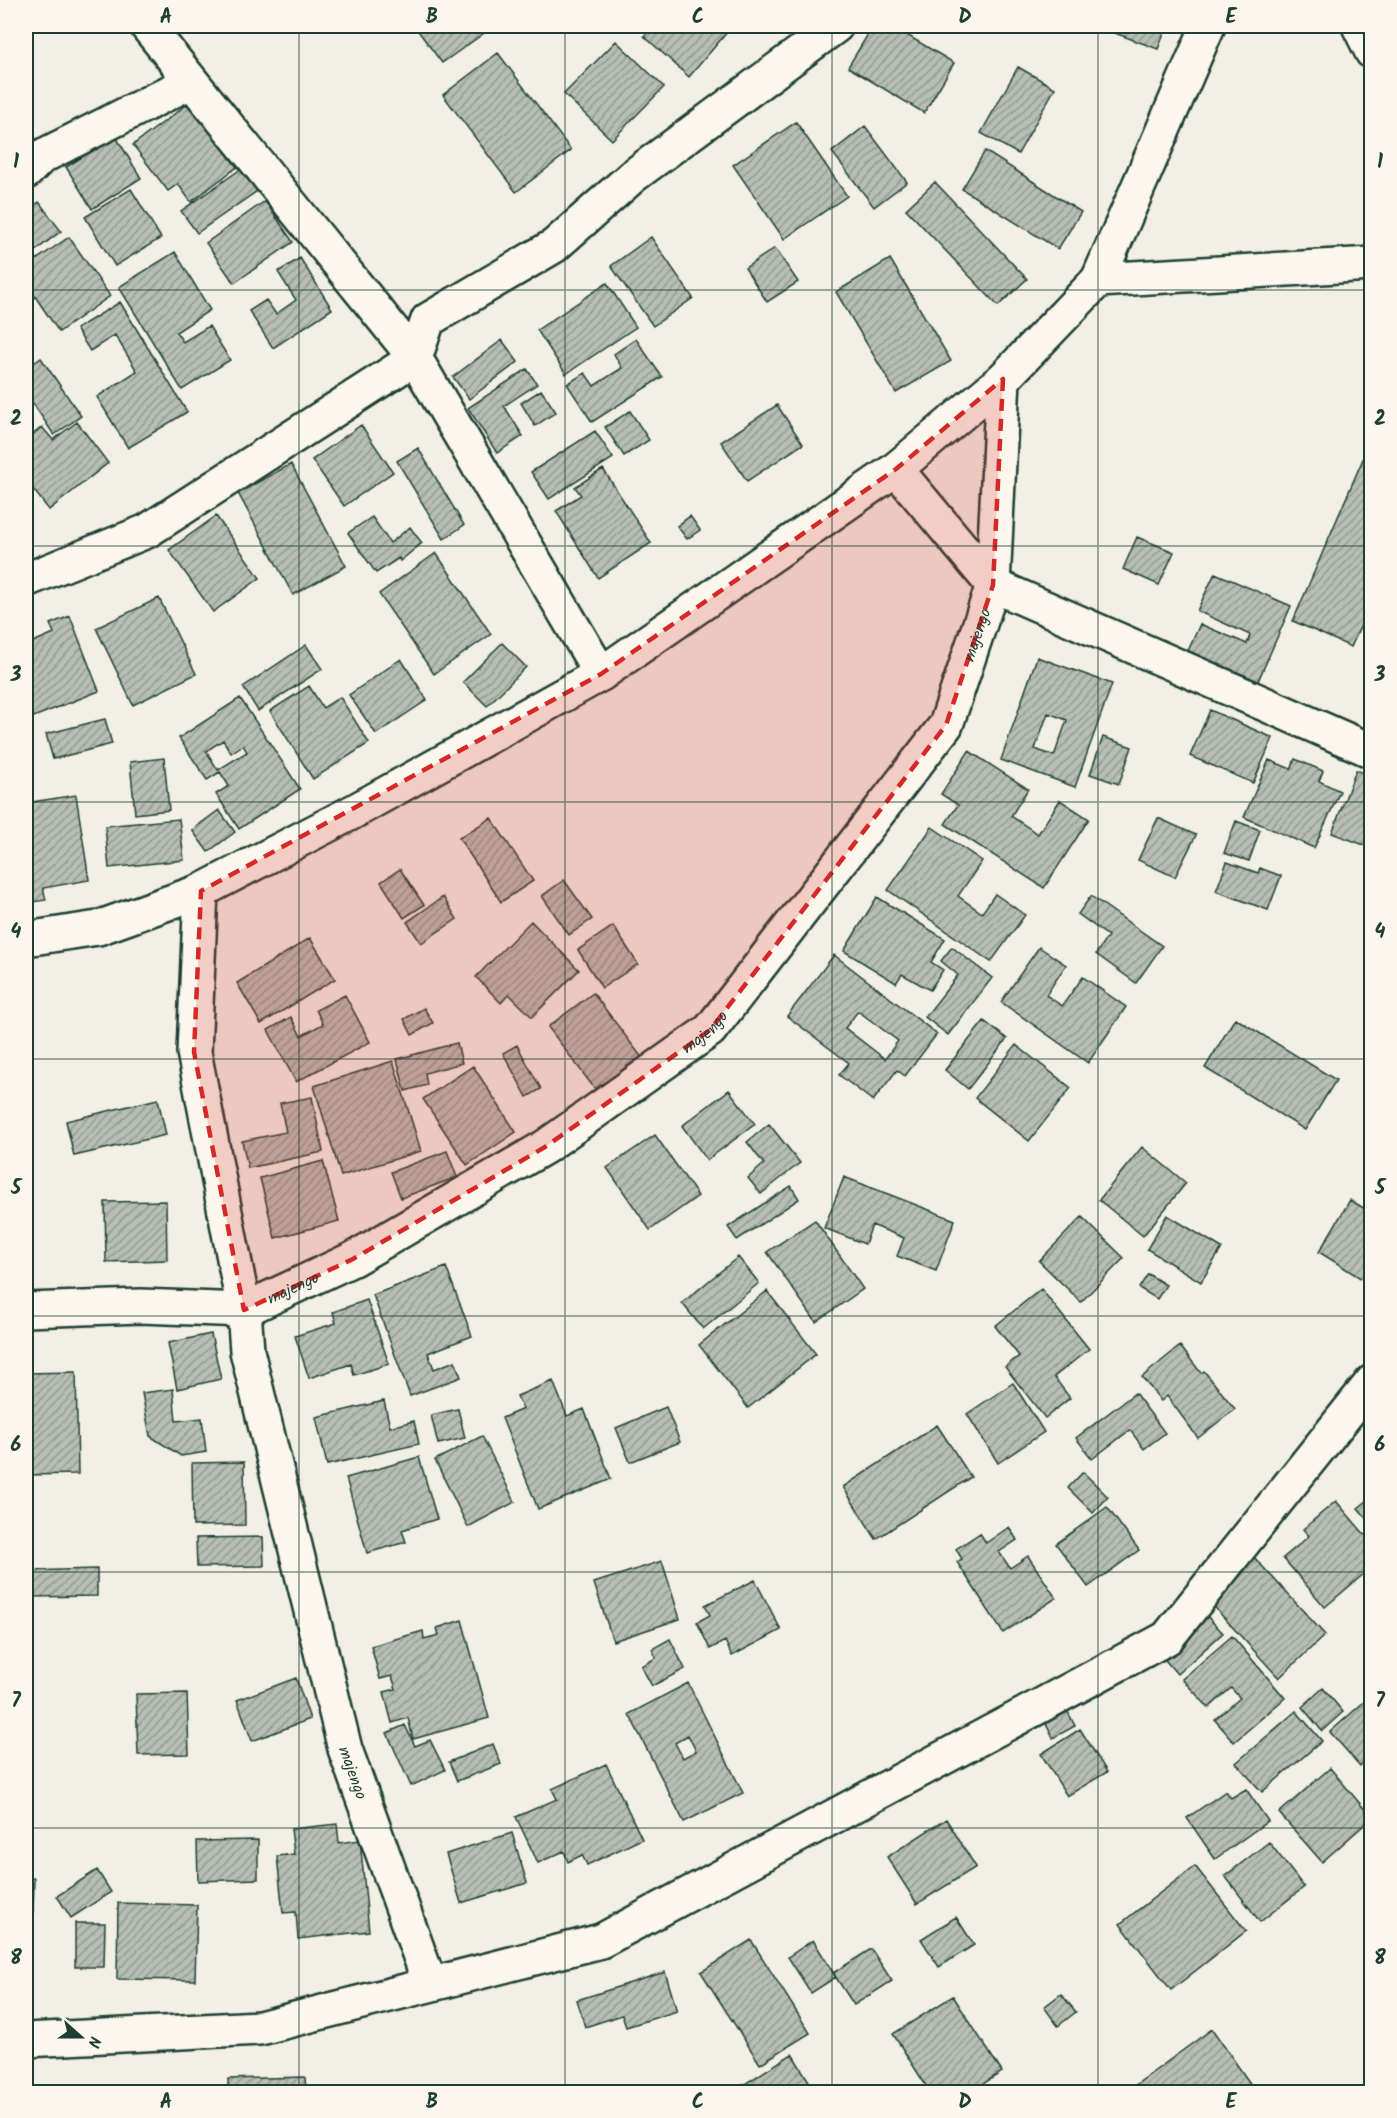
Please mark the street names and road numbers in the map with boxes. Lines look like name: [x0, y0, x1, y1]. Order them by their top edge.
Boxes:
street label: majengo: [957, 605, 998, 665]
street label: majengo: [677, 1006, 735, 1060]
street label: majengo: [263, 1266, 324, 1311]
street label: majengo: [331, 1743, 373, 1803]

